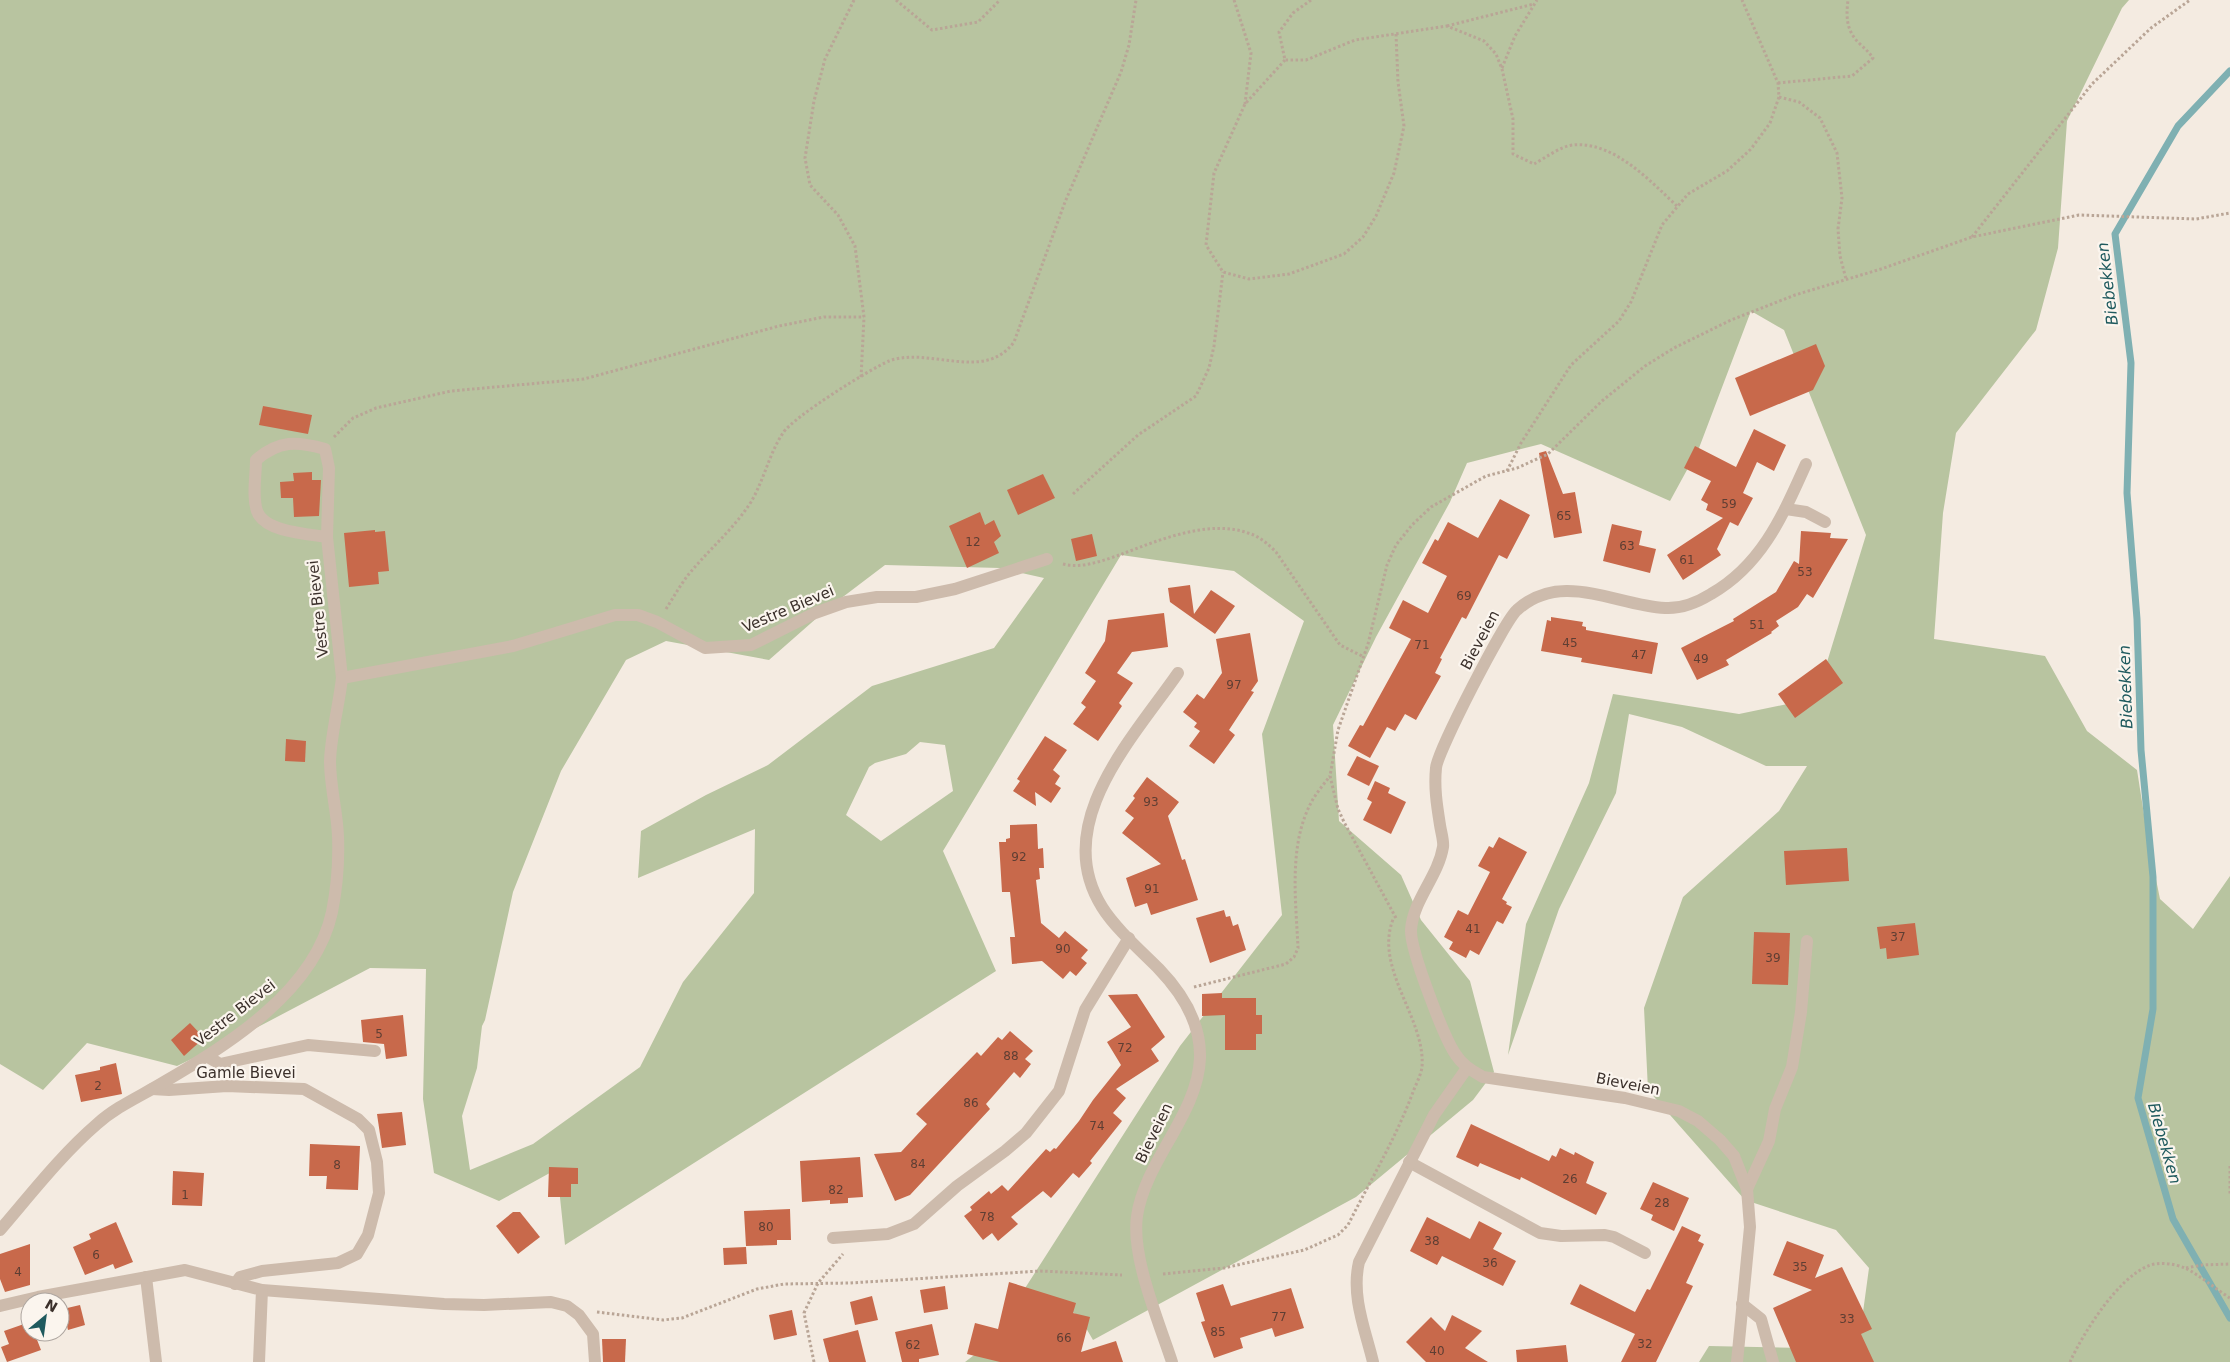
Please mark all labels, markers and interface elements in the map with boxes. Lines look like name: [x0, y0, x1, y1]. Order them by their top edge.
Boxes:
water label: Biebekken: [2093, 241, 2122, 327]
house number: 59: [1721, 497, 1737, 511]
house number: 65: [1556, 509, 1572, 523]
house number: 12: [965, 535, 981, 549]
house number: 63: [1619, 539, 1635, 553]
house number: 61: [1679, 553, 1695, 567]
street label: Vestre Bievei: [304, 559, 332, 659]
house number: 53: [1797, 565, 1813, 579]
street label: Vestre Bievei: [739, 582, 837, 636]
house number: 69: [1456, 589, 1472, 603]
street label: Bieveien: [1457, 607, 1503, 673]
house number: 51: [1749, 618, 1765, 632]
house number: 45: [1562, 636, 1578, 650]
house number: 71: [1414, 638, 1430, 652]
water label: Biebekken: [2115, 645, 2136, 729]
house number: 47: [1631, 648, 1647, 662]
house number: 49: [1693, 652, 1709, 666]
house number: 97: [1226, 678, 1242, 692]
house number: 93: [1143, 795, 1159, 809]
house number: 92: [1011, 850, 1027, 864]
house number: 91: [1144, 882, 1160, 896]
house number: 41: [1465, 922, 1481, 936]
house number: 37: [1890, 930, 1906, 944]
house number: 90: [1055, 942, 1071, 956]
house number: 39: [1765, 951, 1781, 965]
street label: Vestre Bievei: [191, 976, 279, 1050]
house number: 5: [375, 1027, 383, 1041]
house number: 72: [1117, 1041, 1133, 1055]
house number: 88: [1003, 1049, 1019, 1063]
street label: Gamle Bievei: [196, 1064, 296, 1082]
street label: Bieveien: [1595, 1069, 1661, 1099]
house number: 2: [94, 1079, 102, 1093]
house number: 86: [963, 1096, 979, 1110]
street label: Bieveien: [1132, 1100, 1176, 1166]
water label: Biebekken: [2144, 1100, 2185, 1186]
house number: 74: [1089, 1119, 1105, 1133]
house number: 84: [910, 1157, 926, 1171]
house number: 8: [333, 1158, 341, 1172]
house number: 26: [1562, 1172, 1578, 1186]
house number: 82: [828, 1183, 844, 1197]
house number: 1: [181, 1188, 189, 1202]
house number: 28: [1654, 1196, 1670, 1210]
house number: 78: [979, 1210, 995, 1224]
house number: 80: [758, 1220, 774, 1234]
house number: 38: [1424, 1234, 1440, 1248]
house number: 6: [92, 1248, 100, 1262]
house number: 36: [1482, 1256, 1498, 1270]
house number: 35: [1792, 1260, 1808, 1274]
house number: 4: [14, 1265, 22, 1279]
north arrow: [20, 1292, 70, 1342]
text: N: [42, 1296, 60, 1315]
house number: 77: [1271, 1310, 1287, 1324]
house number: 33: [1839, 1312, 1855, 1326]
house number: 85: [1210, 1325, 1226, 1339]
house number: 66: [1056, 1331, 1072, 1345]
house number: 32: [1637, 1337, 1653, 1351]
house number: 62: [905, 1338, 921, 1352]
house number: 40: [1429, 1344, 1445, 1358]

